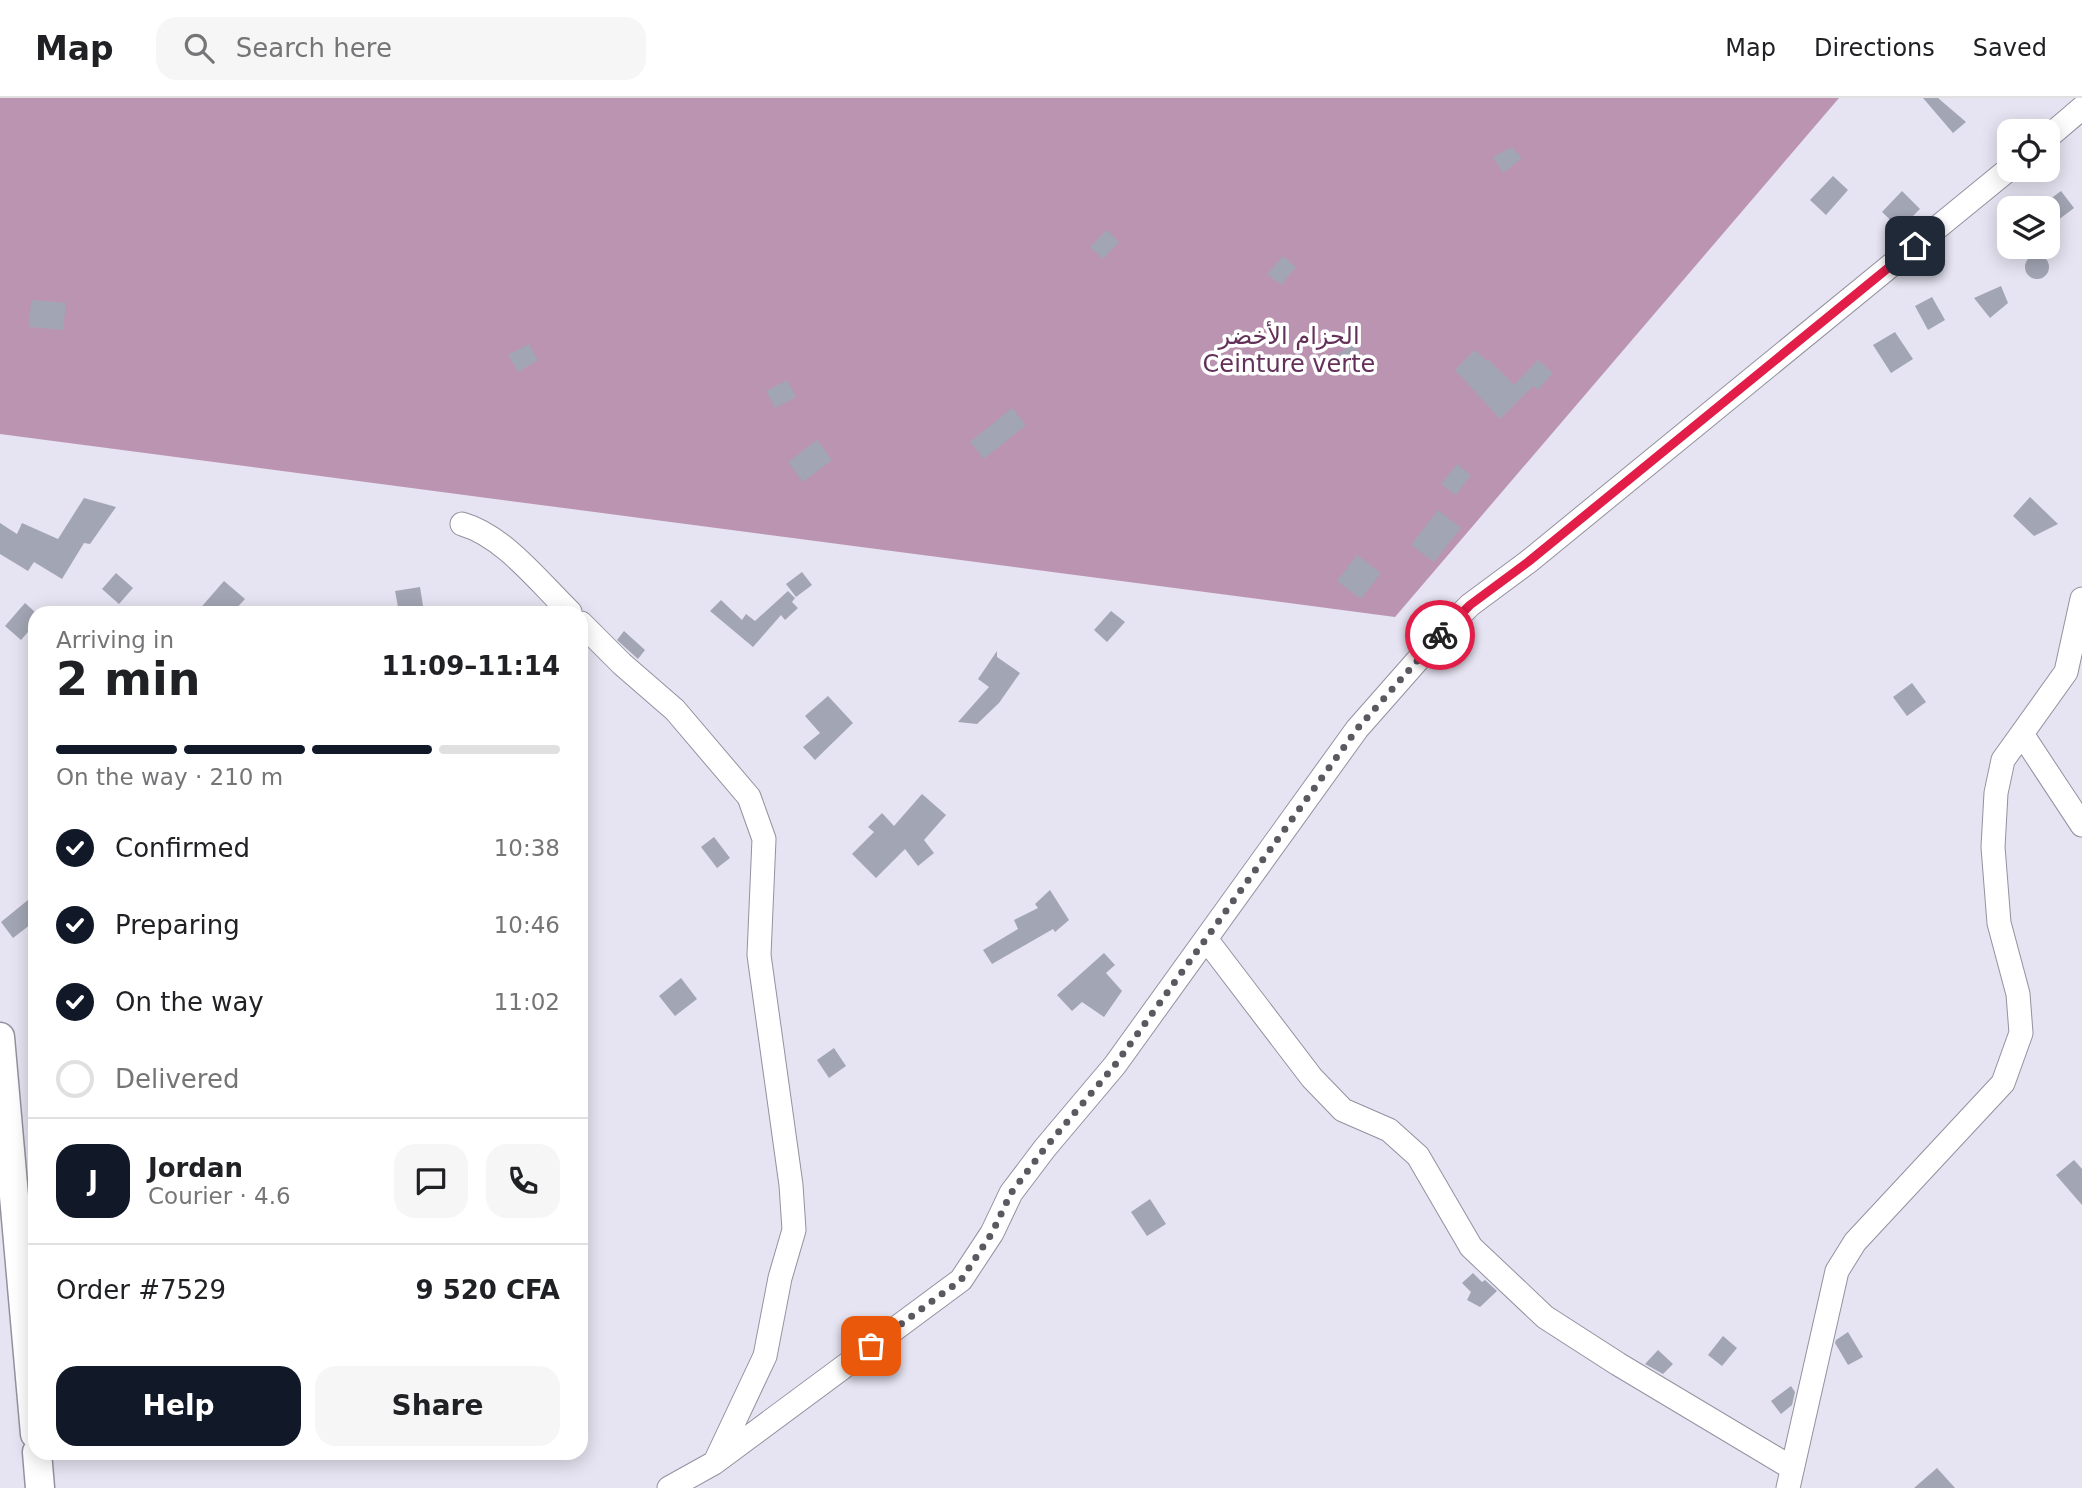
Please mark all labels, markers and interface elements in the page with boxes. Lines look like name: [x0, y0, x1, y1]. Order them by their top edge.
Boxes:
search box: [156, 17, 646, 80]
text: Map: [35, 29, 114, 68]
icon: search: [180, 29, 218, 67]
text: Search here: [236, 33, 392, 63]
text: Map: [1725, 34, 1776, 62]
text: Directions: [1814, 34, 1935, 62]
text: Saved: [1973, 34, 2047, 62]
map controls: [1997, 119, 2060, 259]
button: locate: [1997, 119, 2060, 182]
button: layers: [1997, 196, 2060, 259]
pin: [1885, 216, 1945, 276]
icon: home: [1896, 227, 1934, 265]
park label: الحزام الأخضر Ceinture verte: [1203, 321, 1375, 378]
courier: [1405, 600, 1475, 670]
icon: bike: [1421, 616, 1459, 654]
text: Arriving in: [56, 627, 174, 653]
text: 11:09–11:14: [381, 651, 560, 681]
text: 2 min: [56, 652, 200, 706]
text: On the way · 210 m: [56, 764, 283, 790]
icon: check: [56, 829, 94, 867]
text: Confirmed: [115, 833, 250, 863]
text: 10:38: [494, 835, 560, 861]
icon: check: [56, 906, 94, 944]
text: Preparing: [115, 910, 240, 940]
text: 10:46: [494, 912, 560, 938]
icon: check: [56, 983, 94, 1021]
text: On the way: [115, 987, 264, 1017]
text: 11:02: [494, 989, 560, 1015]
text: Delivered: [115, 1064, 239, 1094]
button: chat: [394, 1144, 468, 1218]
button: phone: [486, 1144, 560, 1218]
text: Jordan: [148, 1153, 243, 1183]
text: J: [88, 1166, 98, 1196]
text: Courier · 4.6: [148, 1183, 291, 1209]
text: Order #7529: [56, 1275, 226, 1305]
text: 9 520 CFA: [416, 1275, 560, 1305]
pin: [841, 1316, 901, 1376]
icon: bag: [852, 1327, 890, 1365]
button: Help: [56, 1366, 301, 1446]
button: Share: [315, 1366, 560, 1446]

